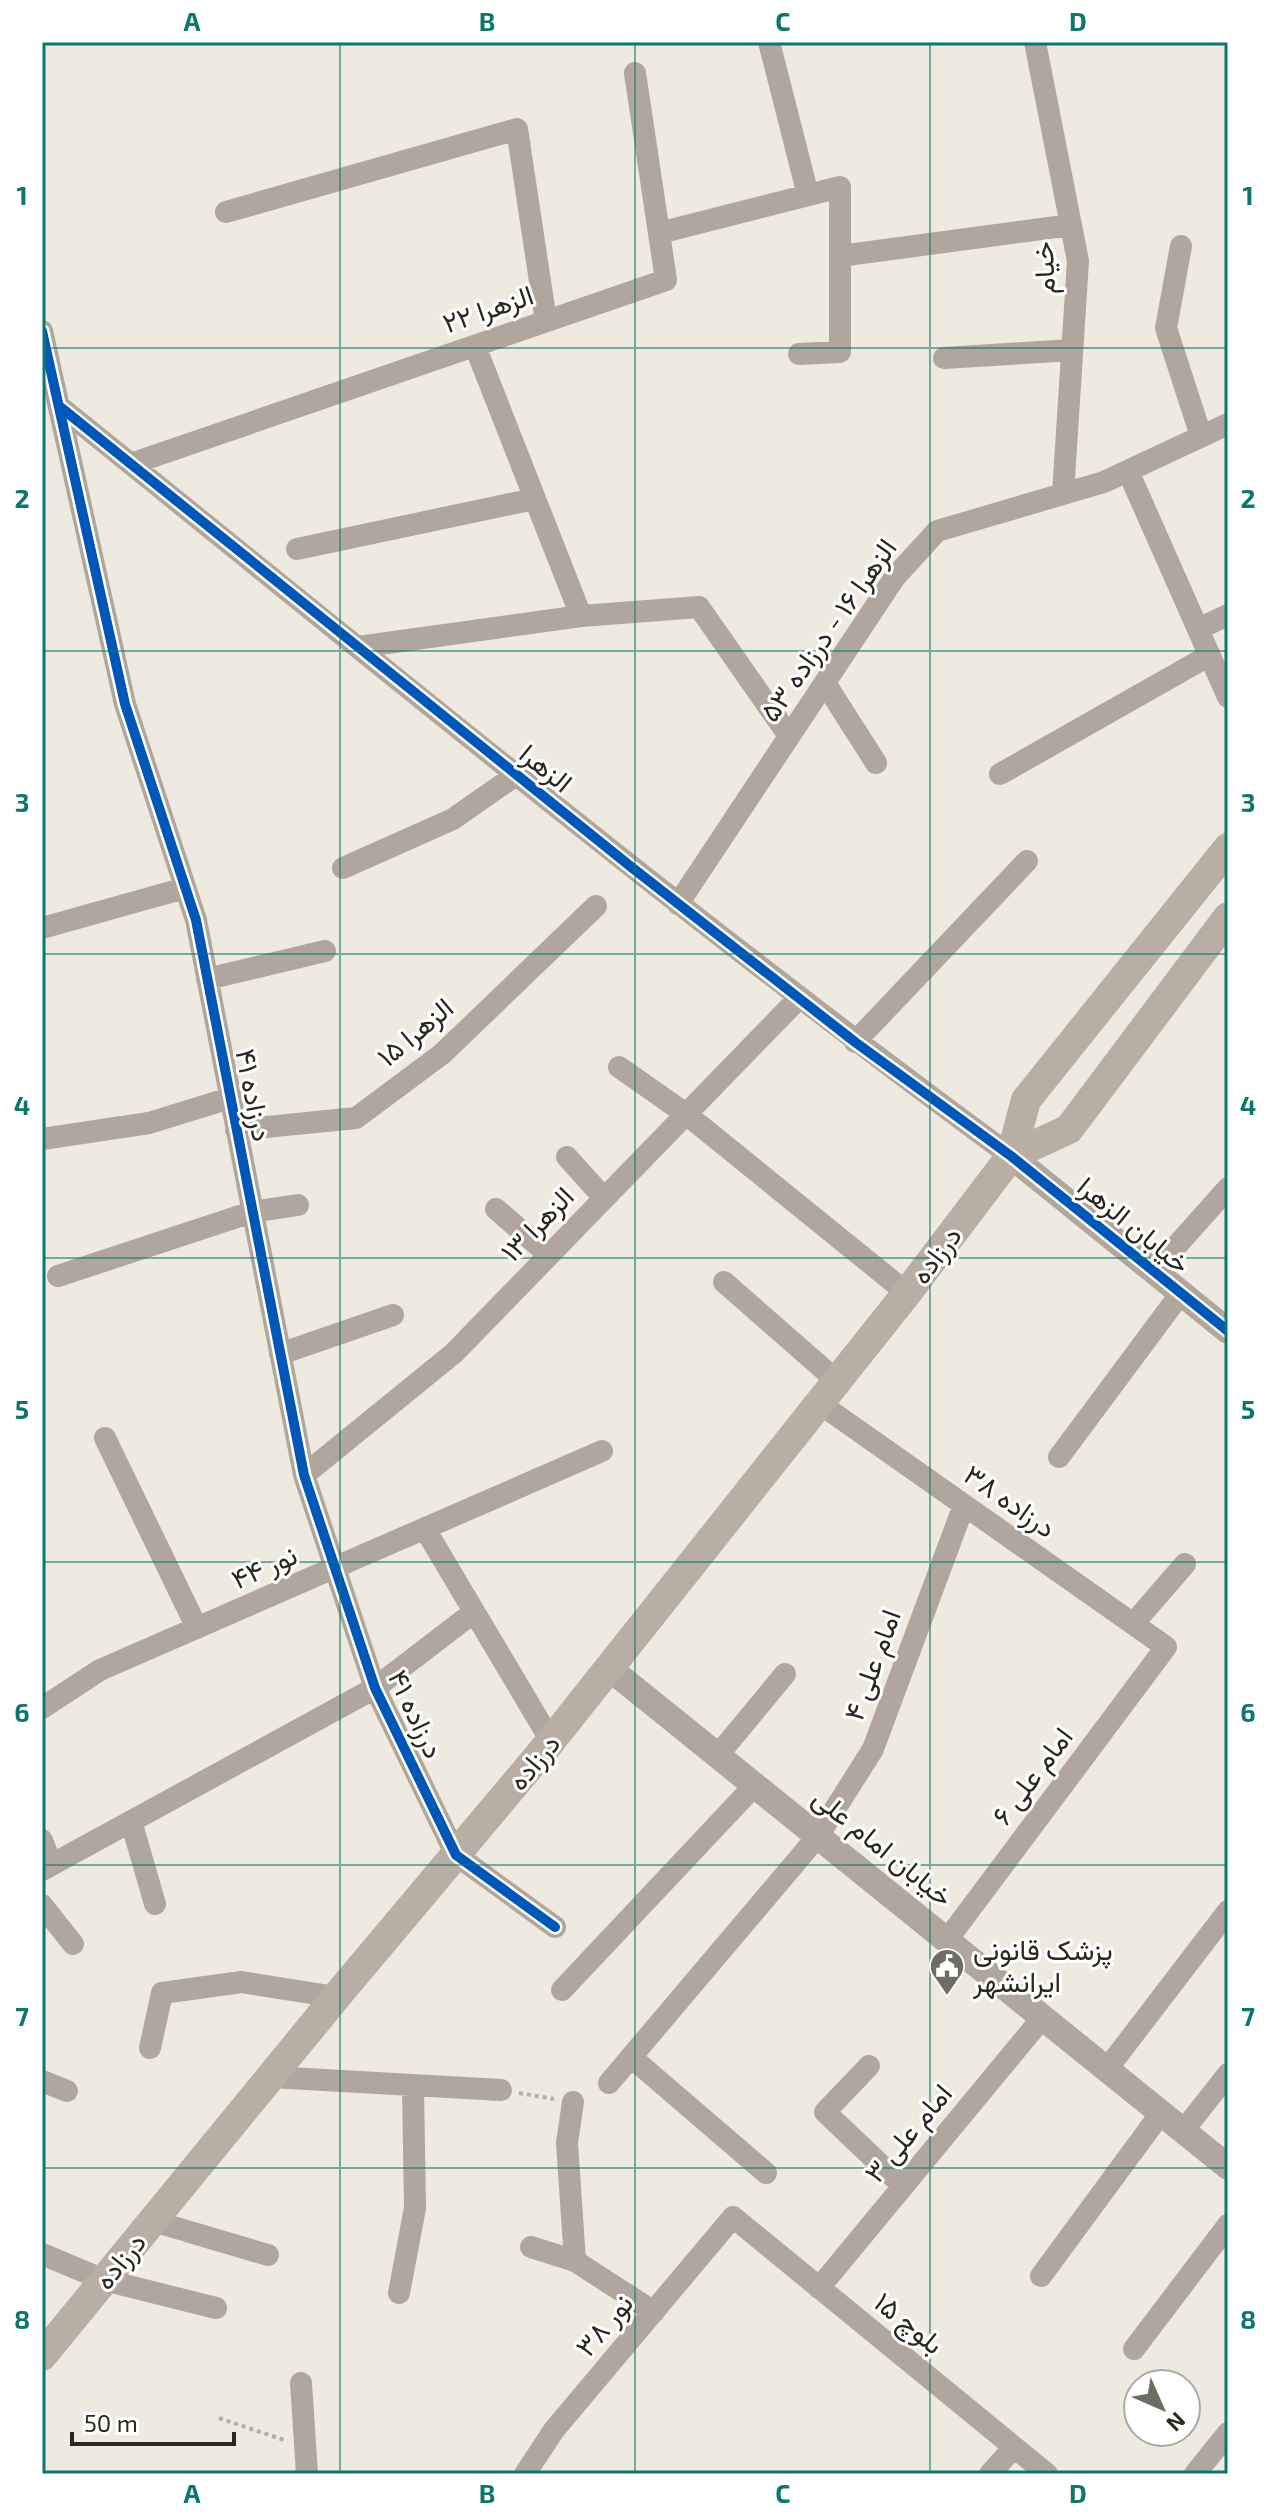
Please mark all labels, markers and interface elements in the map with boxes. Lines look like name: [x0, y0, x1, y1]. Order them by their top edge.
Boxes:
text: A: [184, 5, 201, 36]
text: B: [479, 5, 495, 36]
text: C: [775, 5, 791, 36]
text: D: [1069, 5, 1087, 36]
text: 1: [16, 179, 28, 210]
text: 1: [1242, 179, 1254, 210]
street label: خیام: [1025, 241, 1064, 295]
street label: الزهرا ۲۲: [438, 277, 538, 341]
text: 2: [14, 482, 30, 513]
text: 2: [1240, 482, 1256, 513]
street label: الزهرا ۱۶ - درزاده ۵۳: [751, 531, 905, 729]
street label: الزهرا: [512, 736, 580, 800]
text: 3: [15, 786, 29, 817]
text: 3: [1241, 786, 1255, 817]
street label: الزهرا ۱۵: [369, 990, 461, 1074]
street label: درزاده ۴۱: [227, 1046, 281, 1144]
text: 4: [14, 1089, 30, 1120]
text: 4: [1240, 1089, 1256, 1120]
street label: خیابان الزهرا: [1070, 1169, 1198, 1281]
street label: الزهرا ۱۳: [493, 1179, 581, 1269]
street label: درزاده: [903, 1219, 969, 1291]
text: 5: [15, 1393, 29, 1424]
text: 5: [1241, 1393, 1255, 1424]
street label: درزاده ۳۸: [957, 1456, 1063, 1546]
street label: نور ۴۴: [225, 1537, 303, 1597]
street label: امام علی ۴: [835, 1605, 910, 1726]
street label: درزاده ۴۱: [380, 1664, 452, 1764]
text: 6: [14, 1696, 30, 1727]
text: 6: [1240, 1696, 1256, 1727]
street label: امام علی ۶: [984, 1720, 1081, 1833]
street label: درزاده: [500, 1726, 568, 1798]
street label: خیابان امام علی: [805, 1779, 961, 1915]
place label: پزشک قانونی ایرانشهر: [972, 1932, 1113, 2000]
public building icon: پزشک قانونی ایرانشهر: [928, 1947, 966, 1997]
text: 7: [15, 2000, 29, 2031]
text: 7: [1241, 2000, 1255, 2031]
street label: امام علی ۳: [856, 2076, 960, 2190]
street label: درزاده: [86, 2225, 154, 2297]
street label: بلوچ ۱۵: [866, 2284, 951, 2363]
street label: نور ۳۸: [567, 2286, 641, 2364]
text: 8: [14, 2303, 30, 2334]
text: 8: [1240, 2303, 1256, 2334]
north arrow: [1122, 2368, 1202, 2448]
scale bar: [72, 2396, 234, 2446]
text: 50 m: [84, 2408, 138, 2437]
text: N: [1162, 2408, 1192, 2438]
text: A: [184, 2477, 201, 2508]
text: B: [479, 2477, 495, 2508]
text: C: [775, 2477, 791, 2508]
text: D: [1069, 2477, 1087, 2508]

